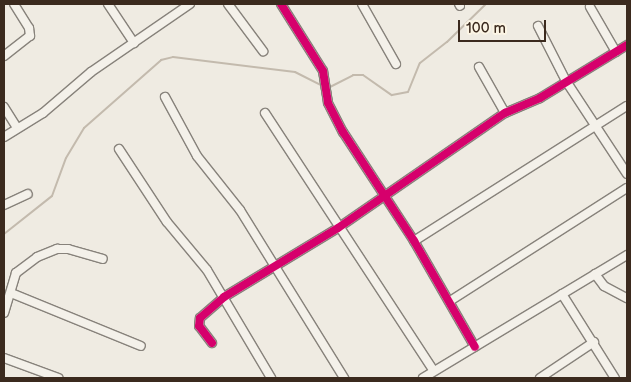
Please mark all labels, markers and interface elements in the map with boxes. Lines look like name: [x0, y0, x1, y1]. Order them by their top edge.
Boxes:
scale bar: [461, 10, 548, 42]
text: 100 m: [466, 19, 506, 38]

